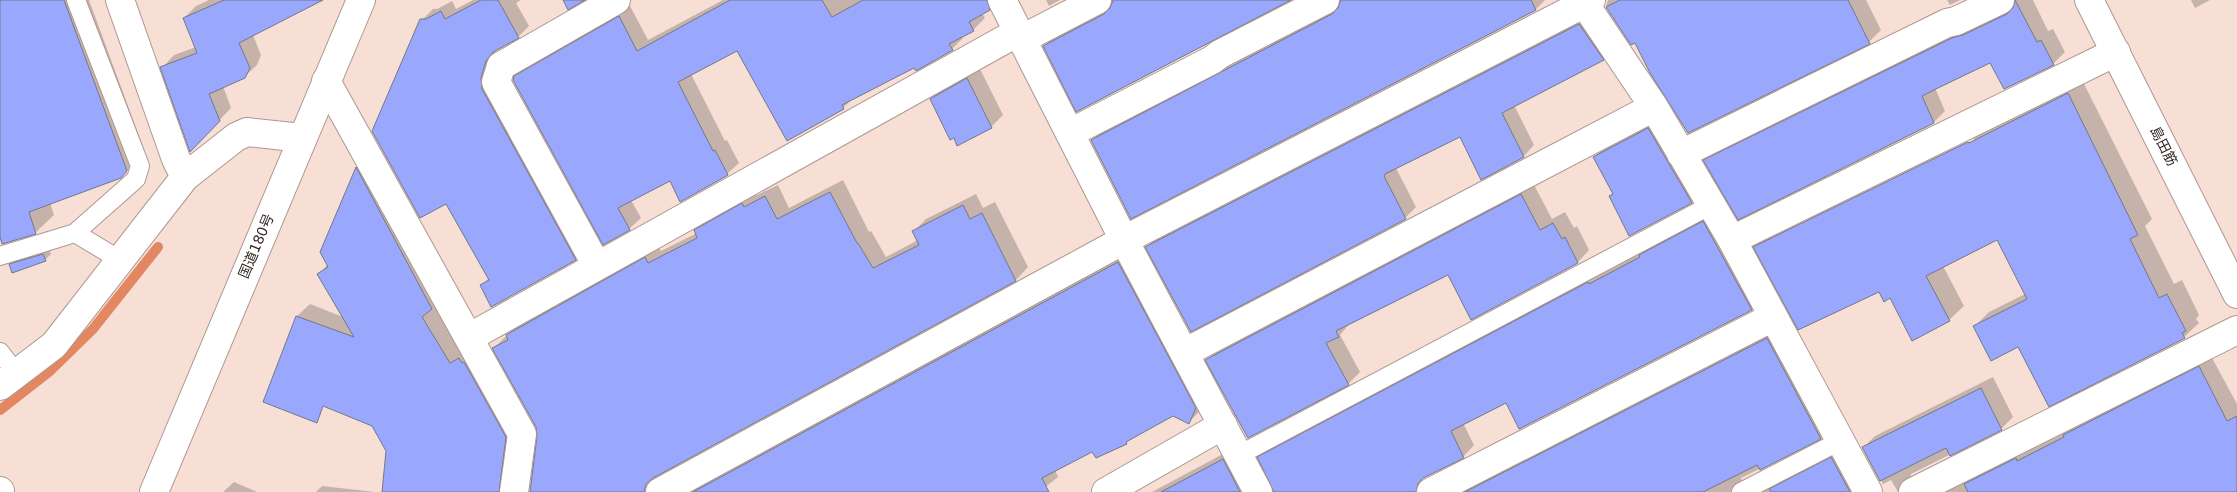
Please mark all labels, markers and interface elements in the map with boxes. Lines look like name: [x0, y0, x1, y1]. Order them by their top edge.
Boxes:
street label: 島田筋: [2147, 124, 2181, 168]
street label: 国道180号: [235, 211, 277, 281]

